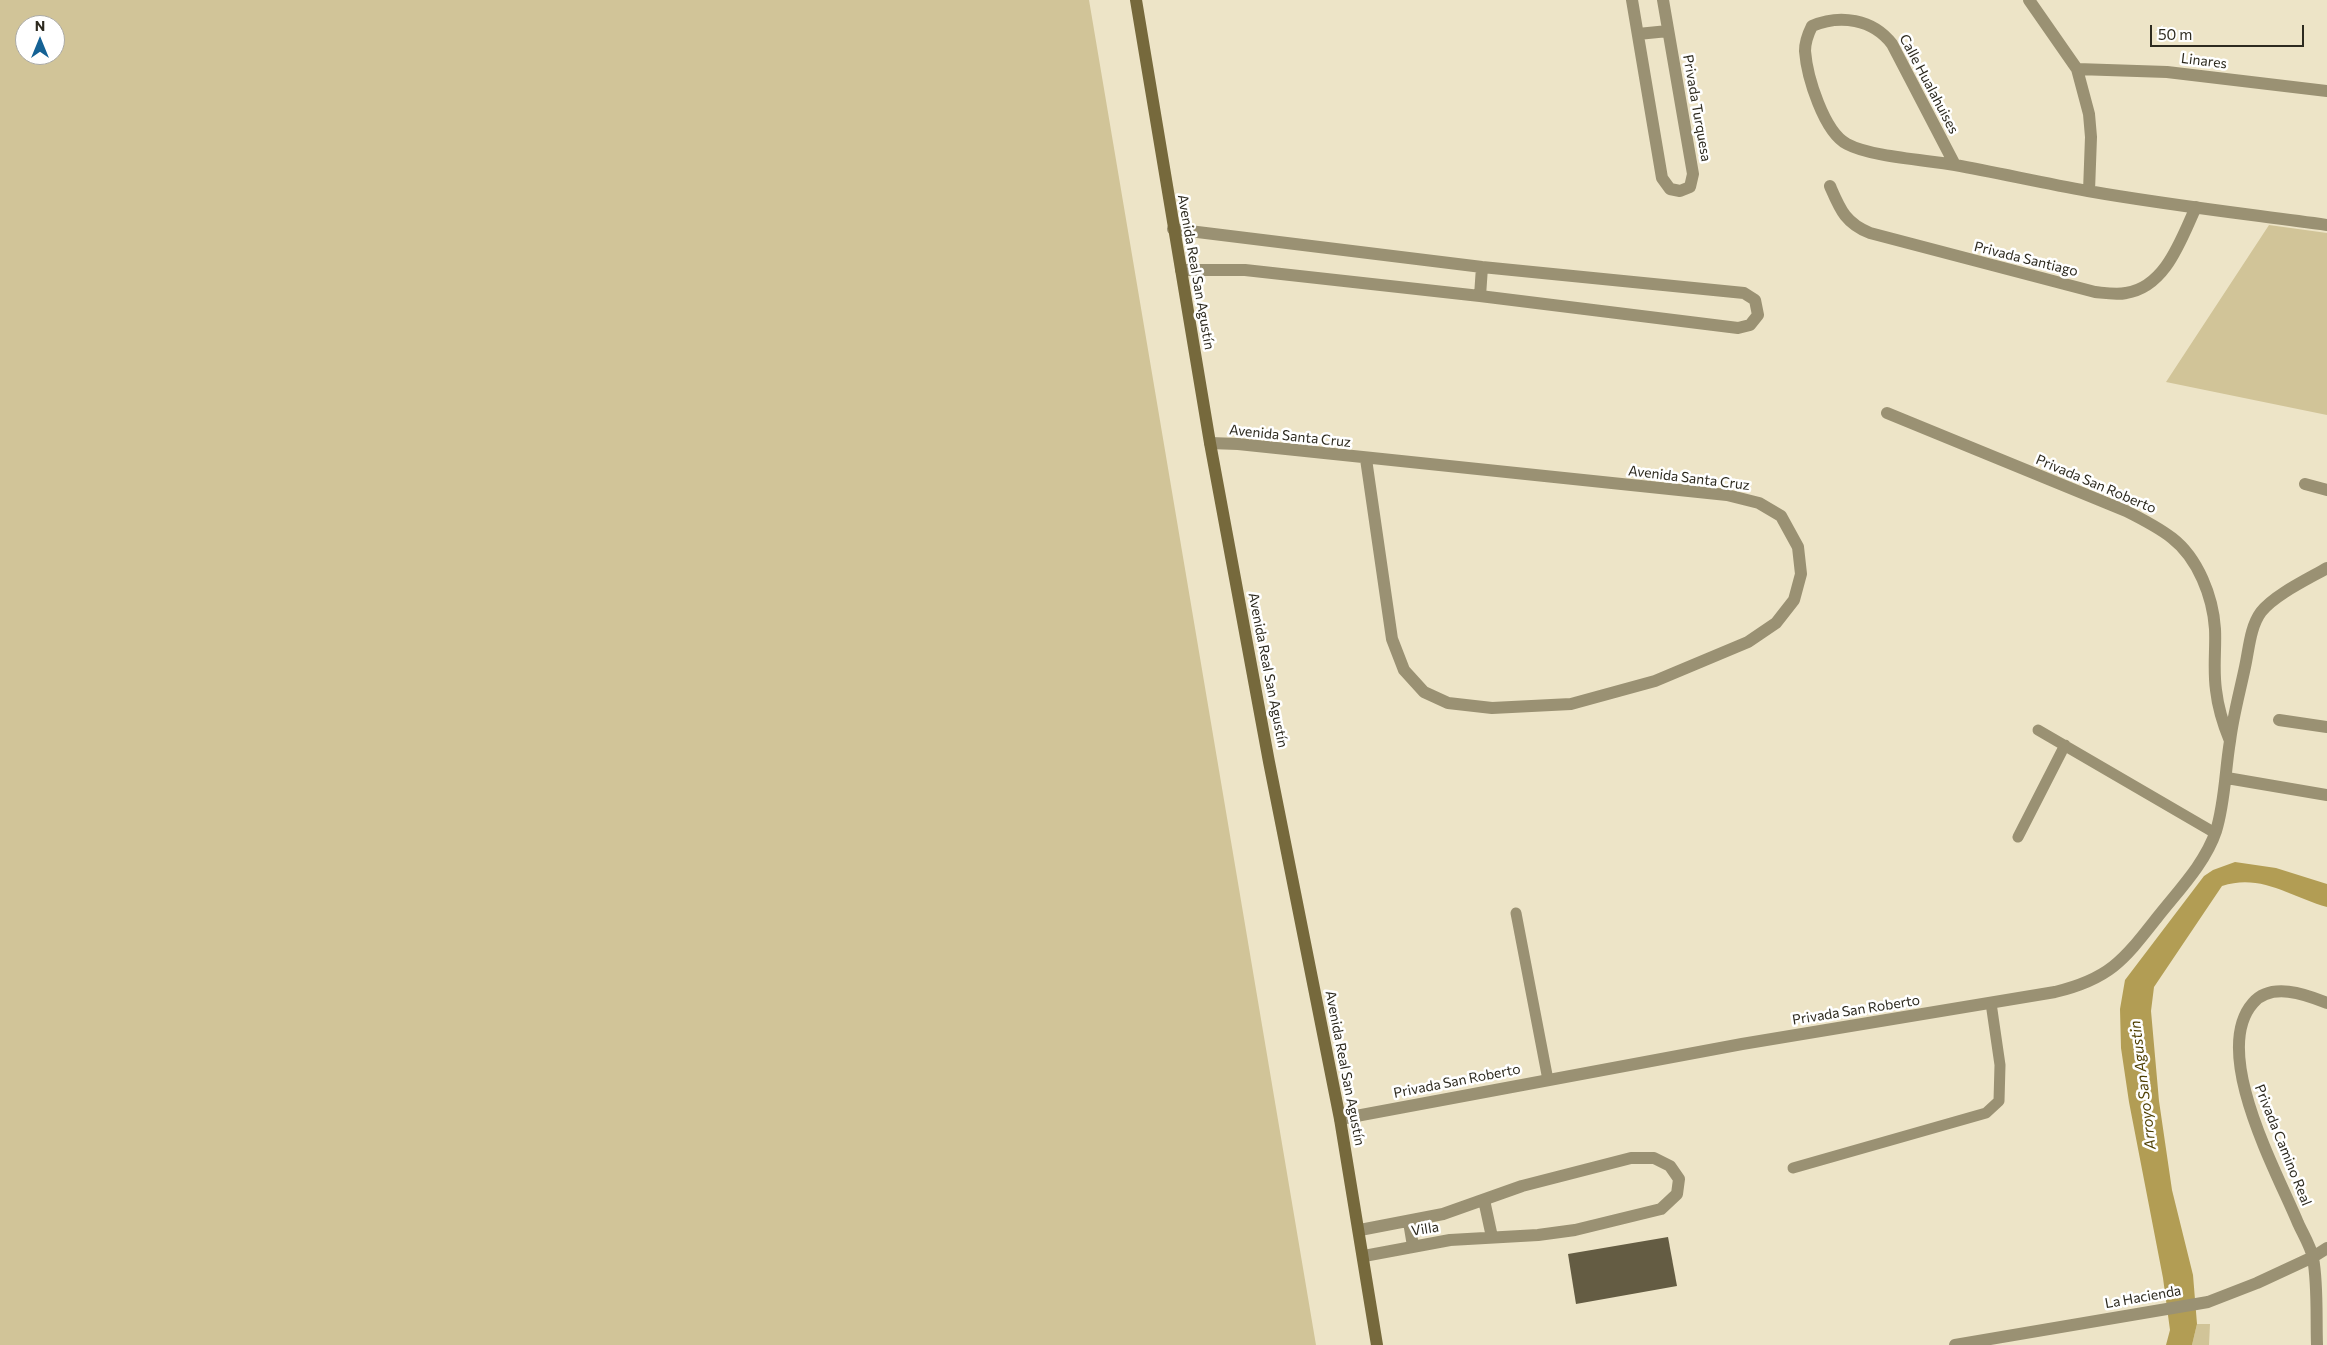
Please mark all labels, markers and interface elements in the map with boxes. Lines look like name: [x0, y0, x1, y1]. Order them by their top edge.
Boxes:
north arrow: [15, 15, 65, 65]
scale bar: [2152, 15, 2306, 47]
text: N: [35, 17, 45, 34]
text: 50 m: [2158, 25, 2192, 43]
street label: Calle Hualahuises: [1896, 31, 1962, 137]
street label: Linares: [2180, 50, 2228, 72]
street label: Privada Turquesa: [1679, 53, 1715, 163]
street label: Avenida Real San Agustín: [1174, 193, 1218, 351]
street label: Privada Santiago: [1972, 238, 2080, 280]
street label: Avenida Santa Cruz: [1228, 421, 1352, 451]
street label: Privada San Roberto: [2033, 451, 2159, 517]
street label: Avenida Santa Cruz: [1627, 462, 1751, 494]
street label: Avenida Real San Agustín: [1245, 591, 1291, 749]
street label: Avenida Real San Agustín: [1322, 989, 1368, 1147]
street label: Privada San Roberto: [1791, 992, 1921, 1028]
water label: Arroyo San Agustin: [2126, 1019, 2160, 1151]
street label: Privada San Roberto: [1392, 1060, 1522, 1102]
street label: Privada Camino Real: [2251, 1082, 2315, 1208]
street label: Villa: [1410, 1219, 1440, 1239]
street label: La Hacienda: [2104, 1282, 2182, 1312]

